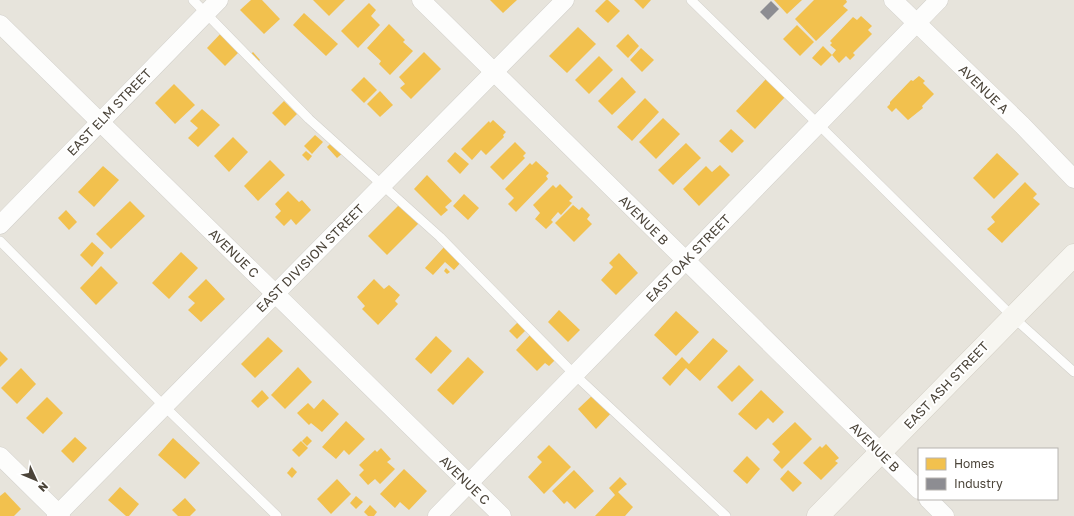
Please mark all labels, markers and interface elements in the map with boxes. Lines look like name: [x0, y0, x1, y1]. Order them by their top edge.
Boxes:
street label: AVENUE A: [956, 61, 1013, 117]
street label: EAST ELM STREET: [63, 65, 155, 159]
street label: AVENUE B: [616, 192, 672, 248]
street label: EAST DIVISION STREET: [253, 201, 367, 315]
street label: EAST OAK STREET: [642, 211, 734, 305]
street label: AVENUE C: [206, 225, 263, 281]
street label: EAST ASH STREET: [900, 338, 992, 432]
street label: AVENUE B: [847, 419, 903, 475]
legend: [918, 448, 1058, 500]
street label: AVENUE C: [437, 452, 494, 508]
text: Homes: [954, 456, 994, 471]
north arrow: [16, 460, 56, 500]
text: Industry: [954, 476, 1003, 491]
text: N: [36, 480, 51, 495]

